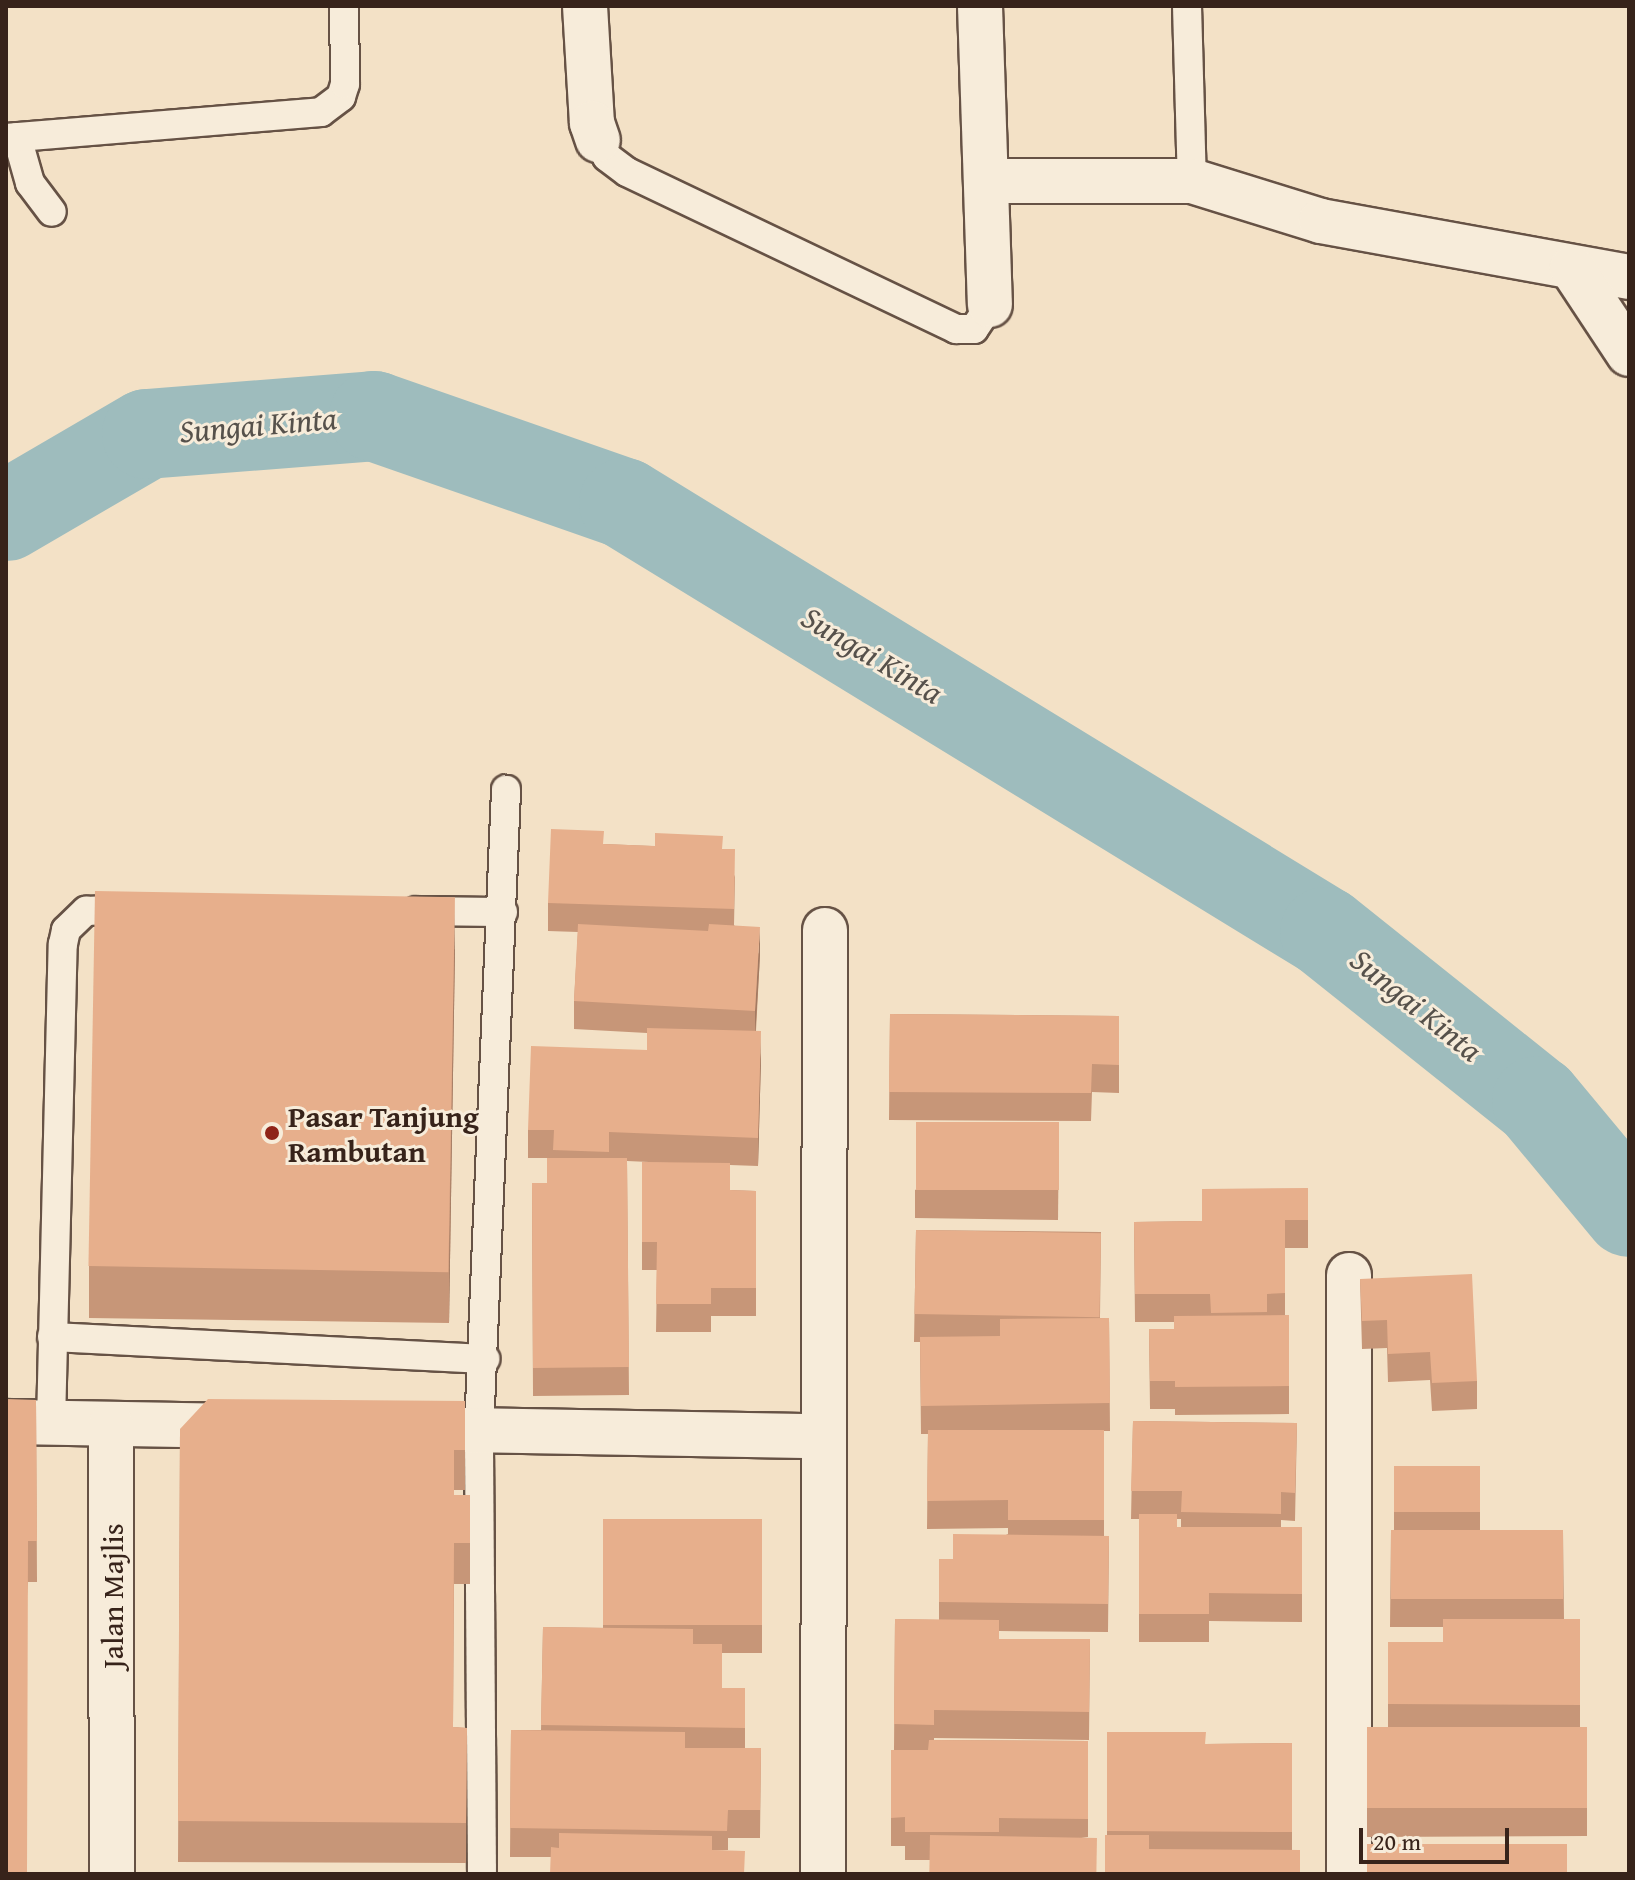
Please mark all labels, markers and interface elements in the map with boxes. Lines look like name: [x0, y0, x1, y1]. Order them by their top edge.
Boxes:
water label: Sungai Kinta: [178, 399, 338, 451]
water label: Sungai Kinta: [794, 598, 950, 712]
water label: Sungai Kinta: [1343, 940, 1489, 1070]
place label: Pasar Tanjung Rambutan: [288, 1098, 479, 1168]
marker: Pasar Tanjung Rambutan: [263, 1124, 281, 1142]
street label: Jalan Majlis: [94, 1523, 130, 1669]
scale bar: [1363, 1812, 1513, 1862]
text: 20 m: [1373, 1824, 1421, 1859]

